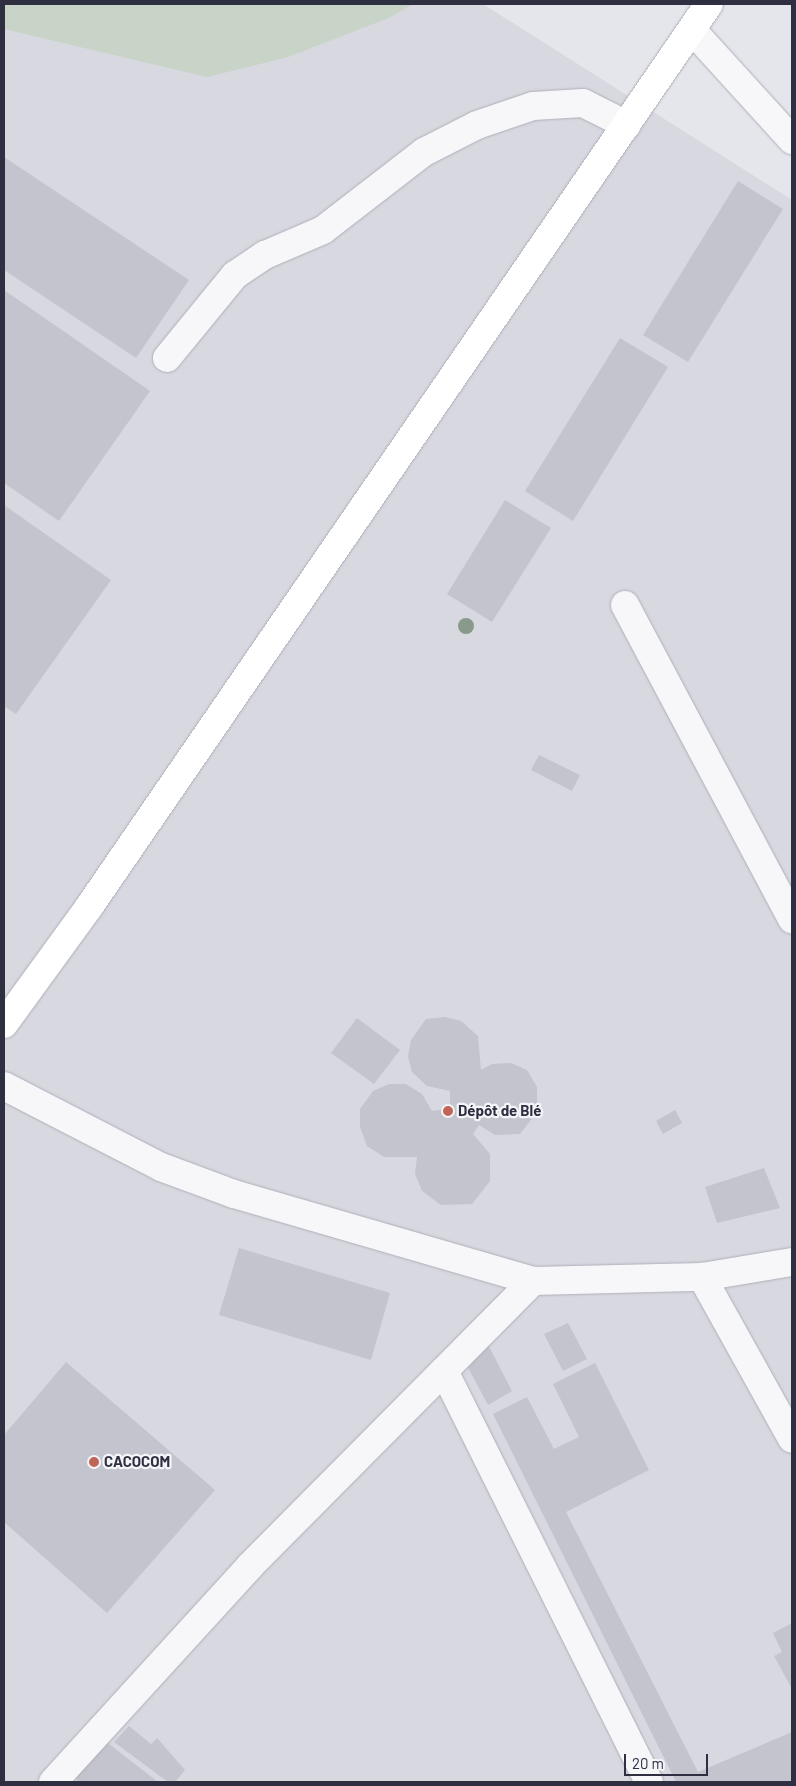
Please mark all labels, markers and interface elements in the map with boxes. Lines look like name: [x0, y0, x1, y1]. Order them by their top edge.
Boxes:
place label: Dépôt de Blé: [458, 1102, 541, 1120]
marker: Dépôt de Blé: [442, 1105, 454, 1117]
place label: CACOCOM: [104, 1453, 170, 1471]
marker: CACOCOM: [88, 1456, 100, 1468]
scale bar: [626, 1744, 710, 1776]
text: 20 m: [632, 1754, 664, 1772]

